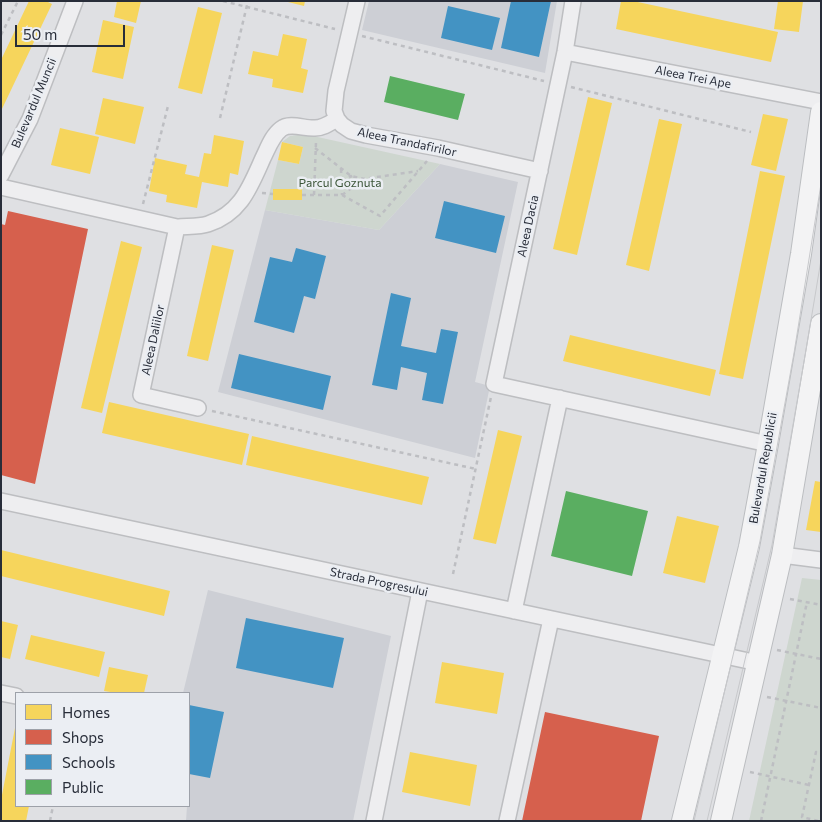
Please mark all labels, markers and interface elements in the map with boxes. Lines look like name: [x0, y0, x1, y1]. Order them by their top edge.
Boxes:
scale bar: [18, 15, 128, 47]
text: 50 m: [23, 25, 57, 43]
street label: Bulevardul Muncii: [8, 56, 60, 150]
street label: Aleea Trei Ape: [654, 63, 732, 91]
street label: Aleea Trandafirilor: [356, 124, 458, 160]
park label: Parcul Goznuta: [298, 176, 382, 190]
street label: Aleea Dacia: [514, 194, 542, 258]
street label: Aleea Daliilor: [138, 303, 168, 377]
street label: Bulevardul Republicii: [746, 411, 780, 525]
street label: Strada Progresului: [329, 565, 429, 599]
legend: [15, 692, 190, 807]
text: Homes: [62, 703, 110, 721]
text: Shops: [62, 728, 104, 746]
text: Schools: [62, 753, 115, 771]
text: Public: [62, 778, 104, 796]

